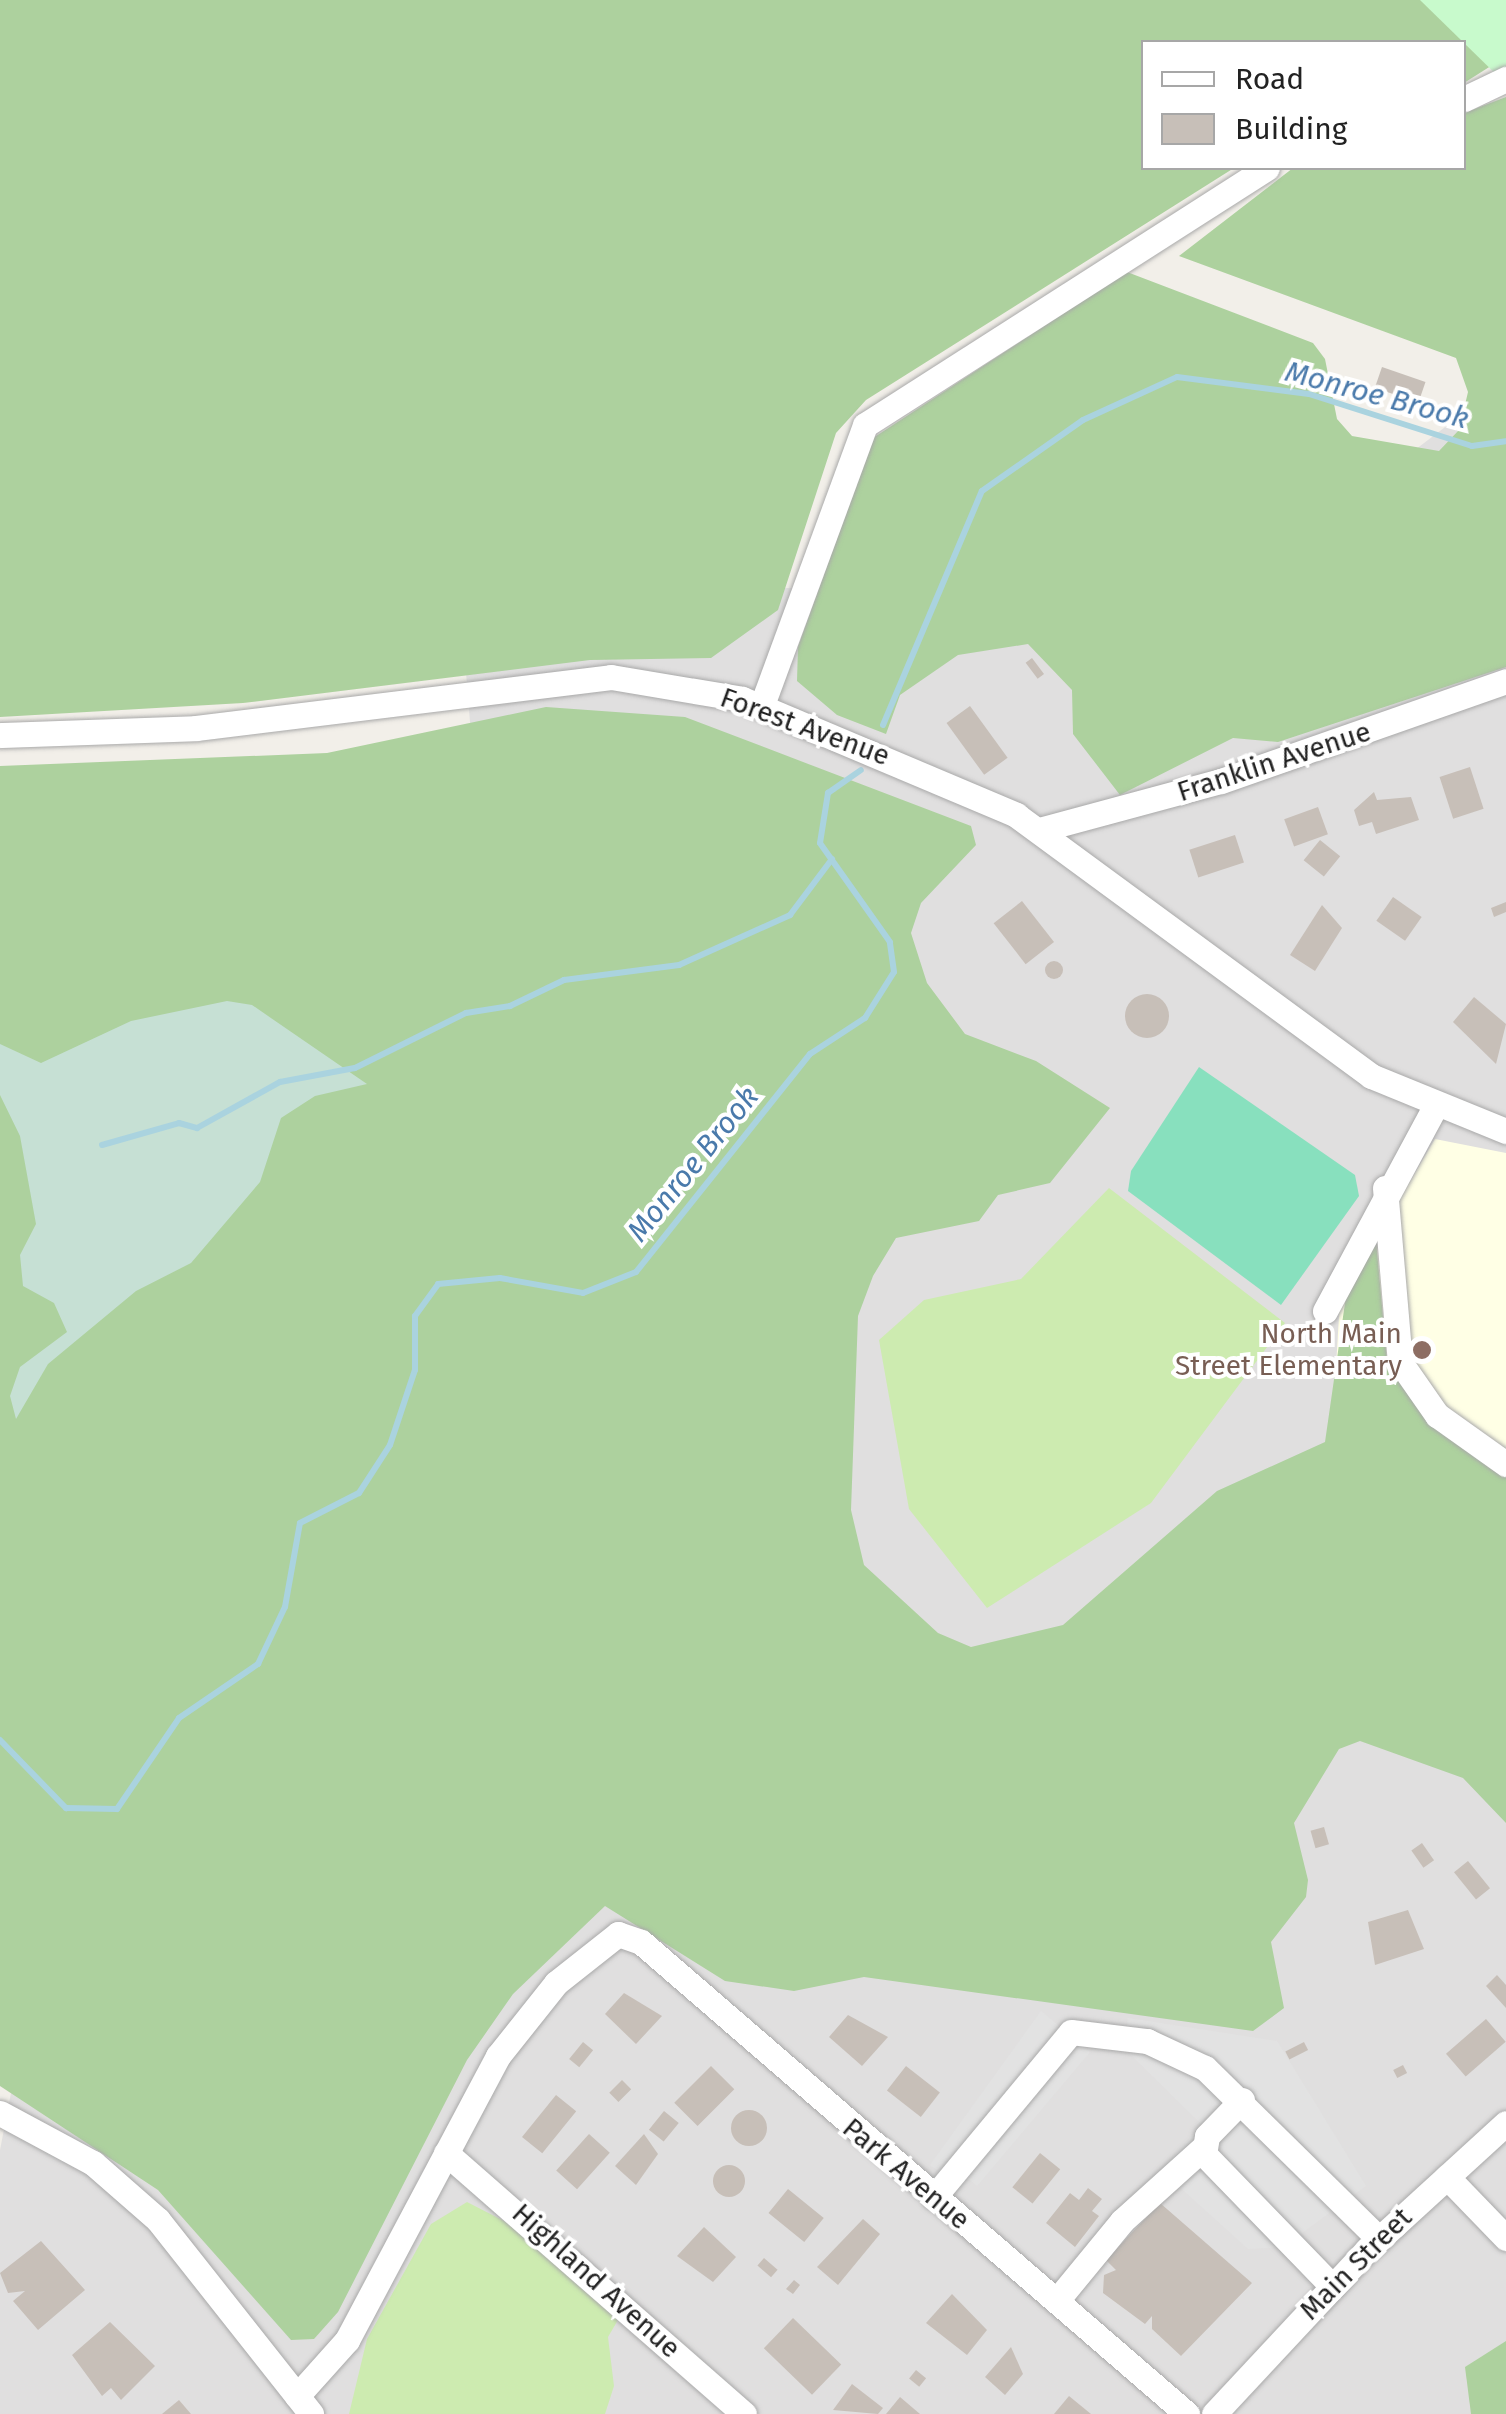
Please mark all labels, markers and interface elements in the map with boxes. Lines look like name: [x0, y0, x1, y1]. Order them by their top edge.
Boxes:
legend: [1141, 40, 1466, 170]
text: Road: [1235, 61, 1304, 97]
text: Building: [1235, 111, 1347, 147]
water label: Monroe Brook: [1281, 353, 1473, 437]
street label: Forest Avenue: [716, 681, 894, 773]
street label: Franklin Avenue: [1173, 715, 1375, 809]
water label: Monroe Brook: [620, 1079, 766, 1249]
place label: North Main Street Elementary: [1175, 1317, 1402, 1383]
marker: North Main Street Elementary: [1411, 1339, 1433, 1361]
street label: Park Avenue: [836, 2111, 976, 2237]
street label: Highland Avenue: [505, 2197, 687, 2365]
street label: Main Street: [1293, 2201, 1419, 2327]

